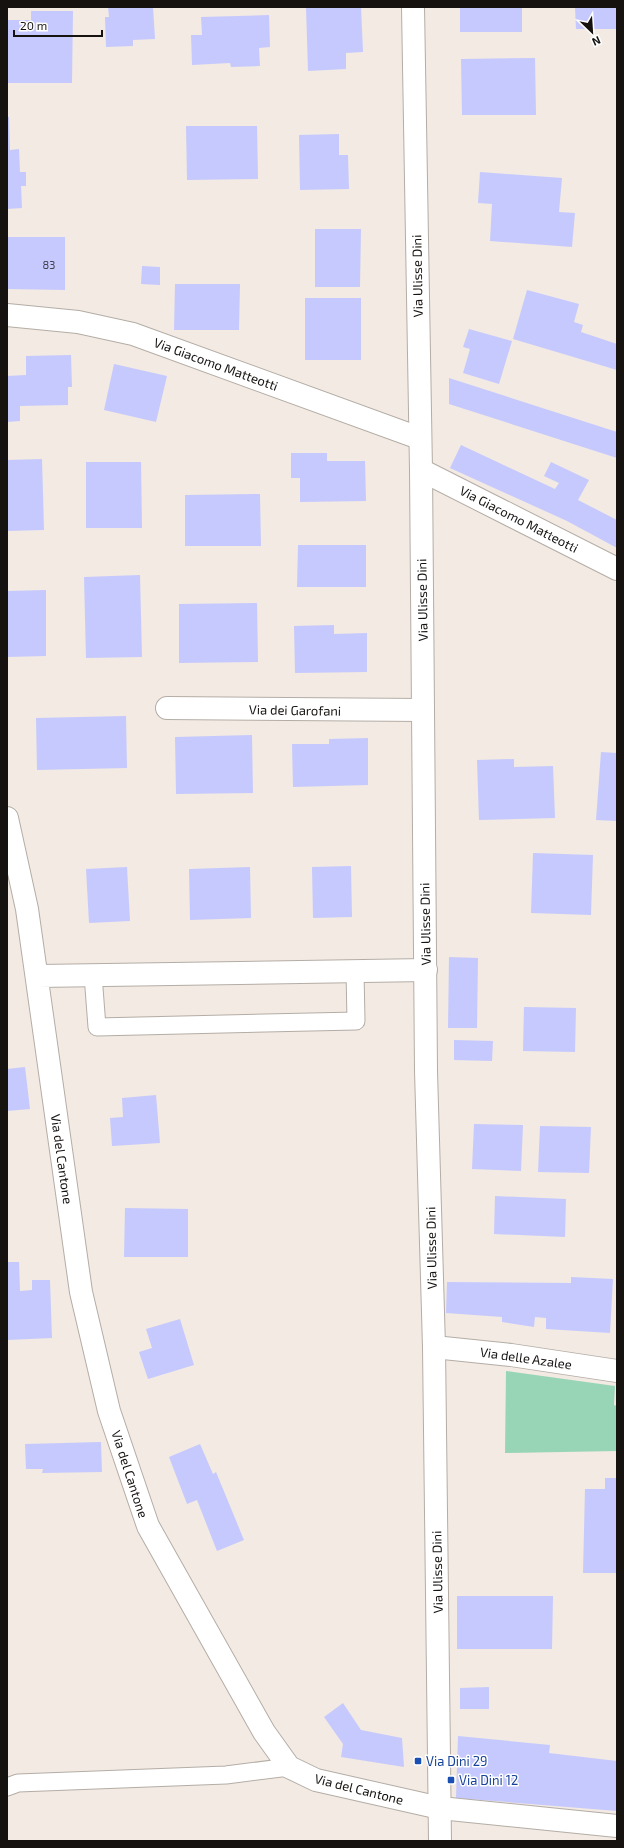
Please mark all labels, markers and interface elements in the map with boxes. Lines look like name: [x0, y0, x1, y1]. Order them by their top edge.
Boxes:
scale bar: [14, 12, 102, 38]
north arrow: [572, 12, 612, 52]
text: 20 m: [20, 18, 47, 32]
text: N: [590, 34, 603, 49]
street label: Via Ulisse Dini: [408, 235, 426, 317]
house number: 83: [43, 258, 55, 271]
street label: Via Giacomo Matteotti: [152, 334, 280, 394]
street label: Via Giacomo Matteotti: [457, 482, 581, 556]
street label: Via Ulisse Dini: [413, 559, 431, 641]
street label: Via dei Garofani: [249, 701, 341, 719]
street label: Via Ulisse Dini: [416, 883, 434, 965]
street label: Via del Cantone: [48, 1113, 76, 1205]
street label: Via Ulisse Dini: [422, 1207, 440, 1289]
street label: Via delle Azalee: [479, 1344, 573, 1372]
street label: Via del Cantone: [108, 1428, 152, 1520]
street label: Via Ulisse Dini: [428, 1531, 446, 1613]
place label: Via Dini 29: [426, 1753, 487, 1769]
marker: Via Dini 29: [413, 1756, 423, 1766]
street label: Via del Cantone: [313, 1770, 405, 1808]
place label: Via Dini 12: [459, 1772, 518, 1788]
marker: Via Dini 12: [446, 1775, 456, 1785]

